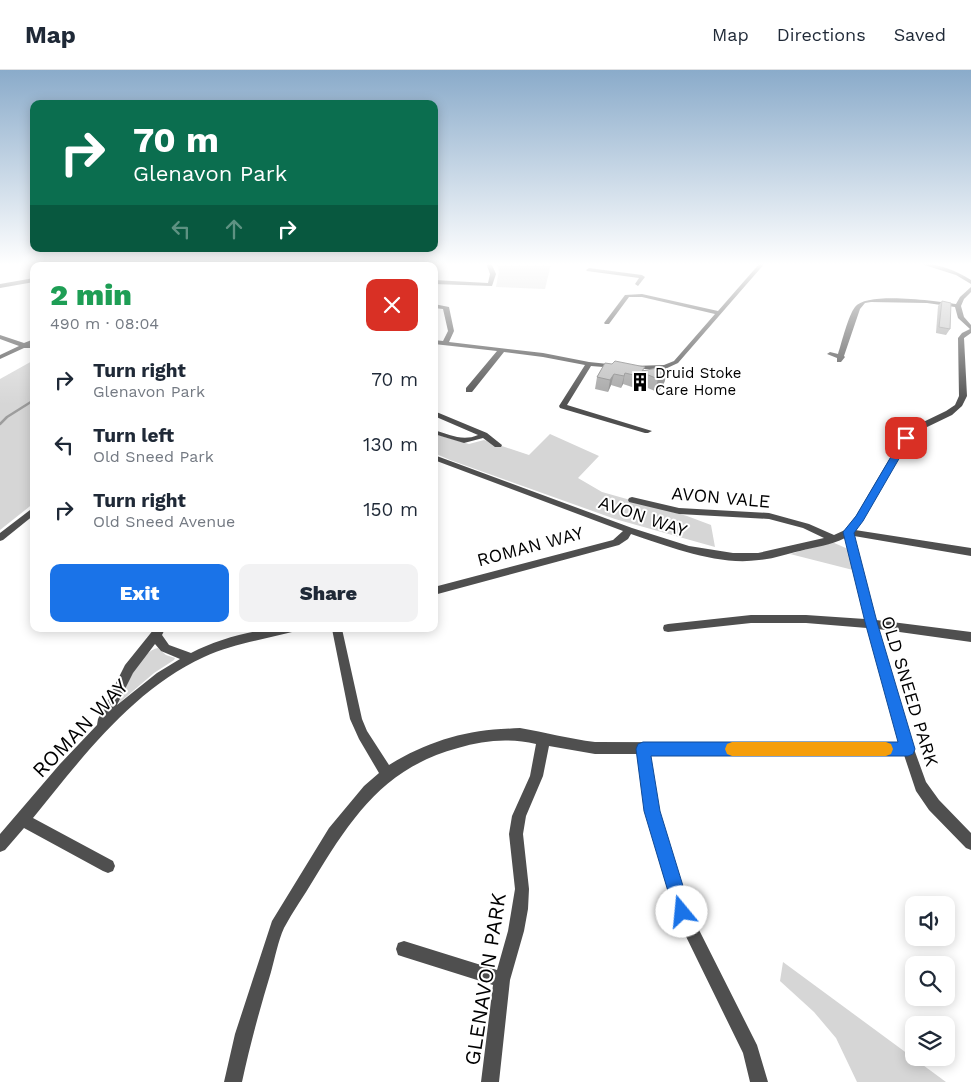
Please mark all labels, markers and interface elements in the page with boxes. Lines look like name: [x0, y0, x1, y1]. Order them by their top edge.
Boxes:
text: Map: [25, 21, 76, 49]
text: Map: [712, 24, 749, 45]
text: Directions: [777, 24, 866, 45]
text: Saved: [894, 24, 946, 45]
text: 70 m: [133, 119, 219, 161]
icon: right: [50, 120, 115, 185]
text: Glenavon Park: [133, 161, 287, 186]
icon: left: [167, 215, 195, 243]
icon: ahead: [220, 215, 248, 243]
icon: right: [273, 215, 301, 243]
text: 2 min: [50, 277, 132, 312]
button: close: [366, 279, 418, 331]
text: 490 m · 08:04: [50, 314, 159, 333]
text: Turn right: [93, 359, 186, 382]
place label: Druid Stoke Care Home: [655, 364, 741, 399]
icon: right: [50, 366, 78, 394]
text: 70 m: [371, 368, 418, 391]
building icon: Druid Stoke Care Home: [629, 371, 651, 393]
text: Glenavon Park: [93, 382, 205, 401]
pin: [885, 417, 927, 459]
text: Turn left: [93, 424, 174, 447]
icon: arrive: [892, 424, 920, 452]
icon: left: [50, 431, 78, 459]
text: 130 m: [363, 433, 418, 456]
text: Old Sneed Park: [93, 447, 214, 466]
street label: AVON VALE: [671, 482, 771, 512]
text: Turn right: [93, 489, 186, 512]
street label: AVON WAY: [596, 491, 691, 541]
icon: right: [50, 496, 78, 524]
text: 150 m: [363, 498, 418, 521]
text: Old Sneed Avenue: [93, 512, 235, 531]
street label: ROMAN WAY: [475, 522, 586, 570]
button: Exit: [50, 564, 229, 622]
button: Share: [239, 564, 418, 622]
street label: OLD SNEED PARK: [877, 613, 943, 769]
street label: ROMAN WAY: [27, 674, 133, 782]
position arrow: [655, 885, 707, 937]
street label: GLENAVON PARK: [459, 891, 511, 1067]
map controls: [905, 896, 955, 1066]
button: sound: [905, 896, 955, 946]
button: search: [905, 956, 955, 1006]
button: layers: [905, 1016, 955, 1066]

